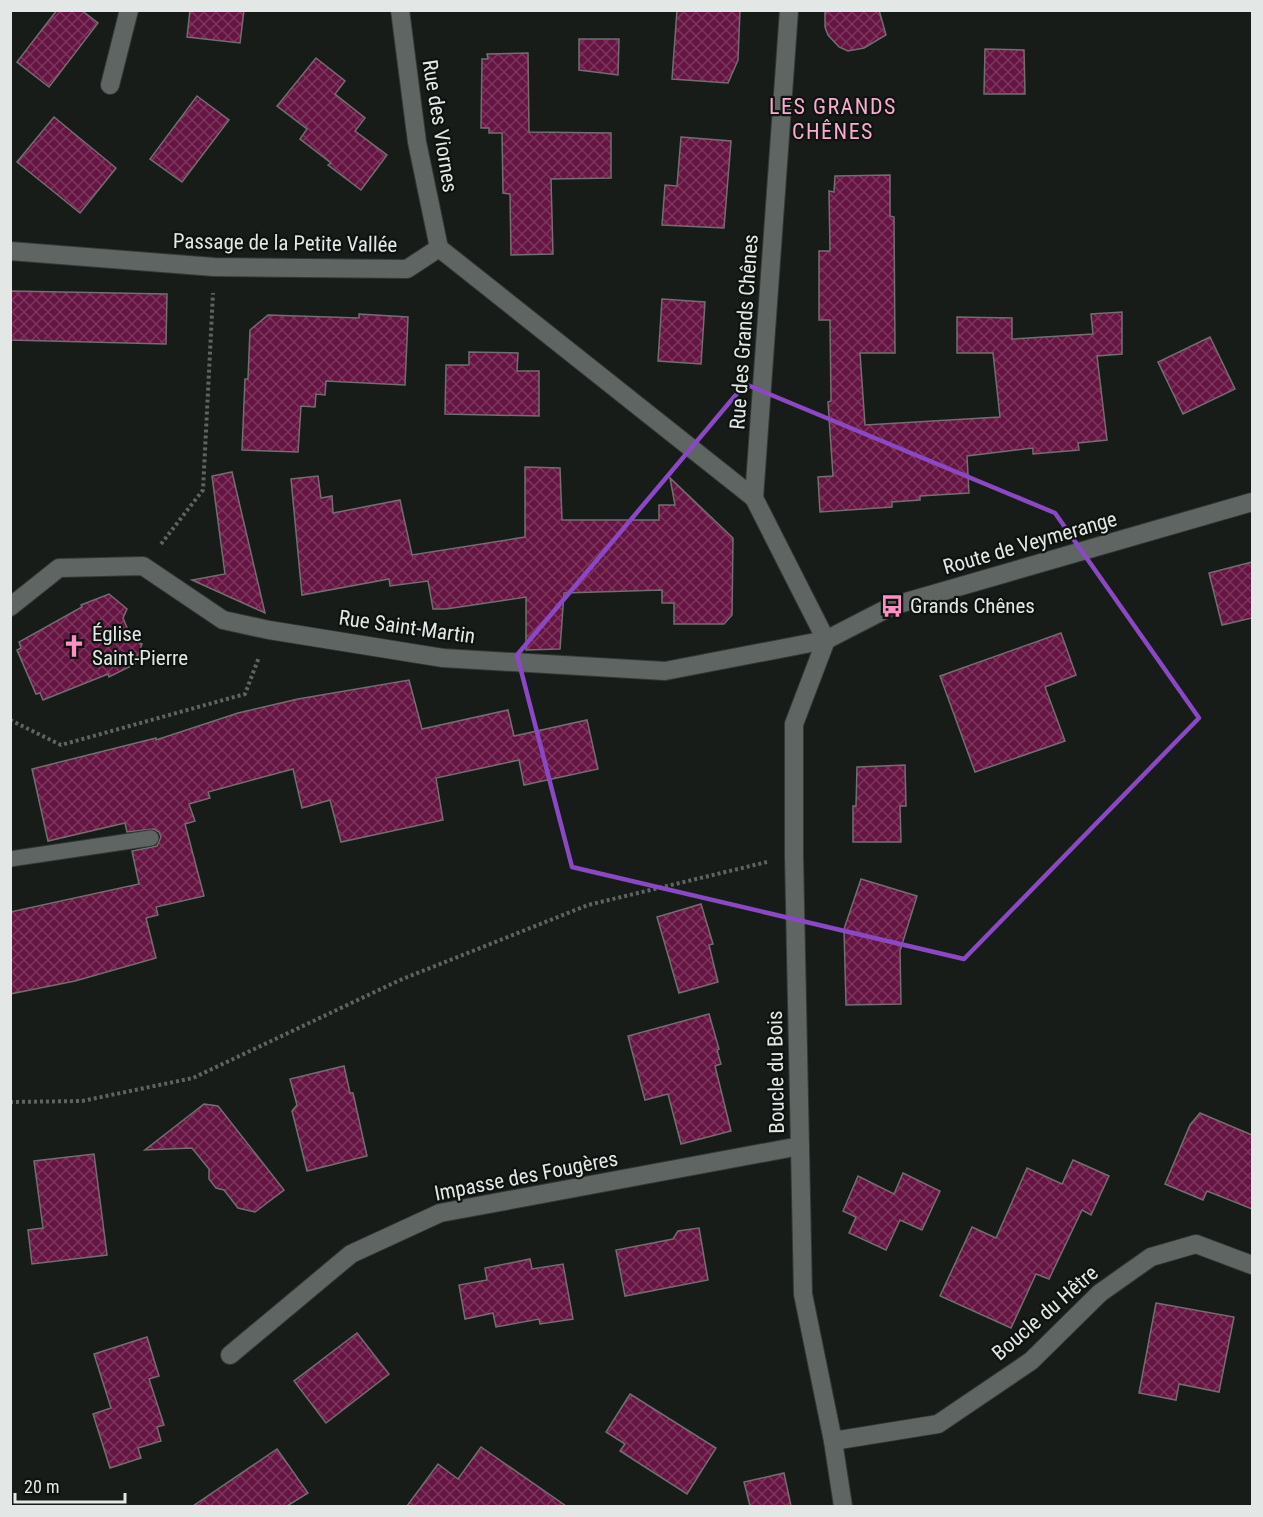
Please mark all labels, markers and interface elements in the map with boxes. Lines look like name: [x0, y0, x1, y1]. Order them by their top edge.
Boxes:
street label: Rue des Viornes: [418, 58, 462, 194]
district label: LES GRANDS CHÊNES: [769, 94, 897, 144]
street label: Passage de la Petite Vallée: [173, 229, 398, 257]
street label: Rue des Grands Chênes: [725, 234, 763, 430]
street label: Route de Veymerange: [940, 507, 1120, 579]
bus stop icon: Grands Chênes: [879, 593, 905, 619]
place label: Grands Chênes: [910, 594, 1035, 618]
street label: Rue Saint-Martin: [337, 606, 477, 648]
place label: Église Saint-Pierre: [92, 622, 188, 670]
church icon: Église Saint-Pierre: [61, 633, 87, 659]
street label: Boucle du Bois: [763, 1010, 789, 1134]
street label: Impasse des Fougères: [432, 1146, 620, 1206]
street label: Boucle du Hêtre: [987, 1261, 1103, 1365]
scale bar: [15, 1466, 124, 1504]
text: 20 m: [24, 1476, 59, 1497]

